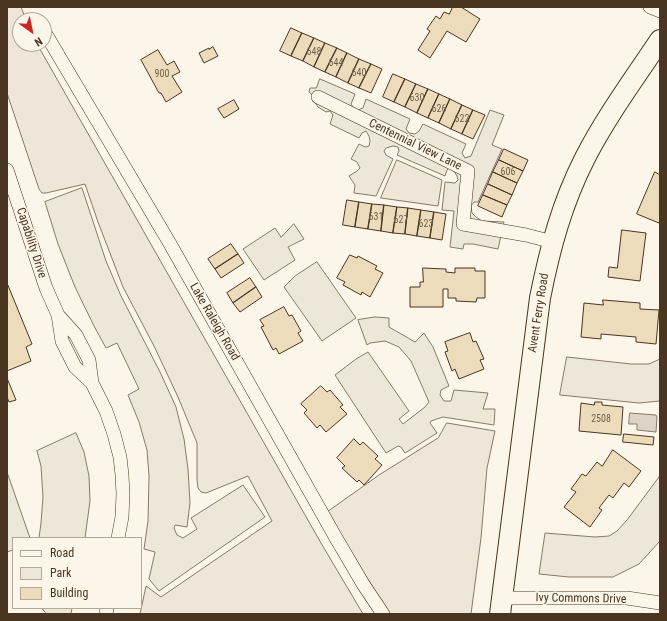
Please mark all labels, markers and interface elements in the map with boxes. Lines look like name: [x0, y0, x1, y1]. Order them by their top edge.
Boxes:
north arrow: [12, 12, 52, 52]
text: N: [32, 34, 45, 49]
house number: 648: [307, 46, 321, 58]
house number: 644: [329, 57, 343, 69]
house number: 640: [352, 67, 366, 79]
house number: 900: [155, 68, 169, 80]
house number: 630: [410, 92, 424, 104]
house number: 626: [432, 103, 446, 115]
house number: 622: [455, 113, 469, 125]
street label: Centennial View Lane: [366, 116, 464, 174]
house number: 606: [501, 166, 515, 178]
street label: Capability Drive: [13, 206, 49, 280]
house number: 631: [369, 211, 383, 223]
house number: 627: [394, 214, 408, 226]
house number: 623: [419, 218, 433, 230]
street label: Avent Ferry Road: [526, 272, 552, 354]
street label: Lake Raleigh Road: [186, 281, 242, 363]
house number: 2508: [591, 413, 611, 425]
legend: [12, 537, 142, 609]
text: Road: [50, 546, 74, 560]
text: Park: [50, 566, 71, 580]
text: Building: [50, 586, 88, 600]
street label: Ivy Commons Drive: [535, 591, 627, 607]

